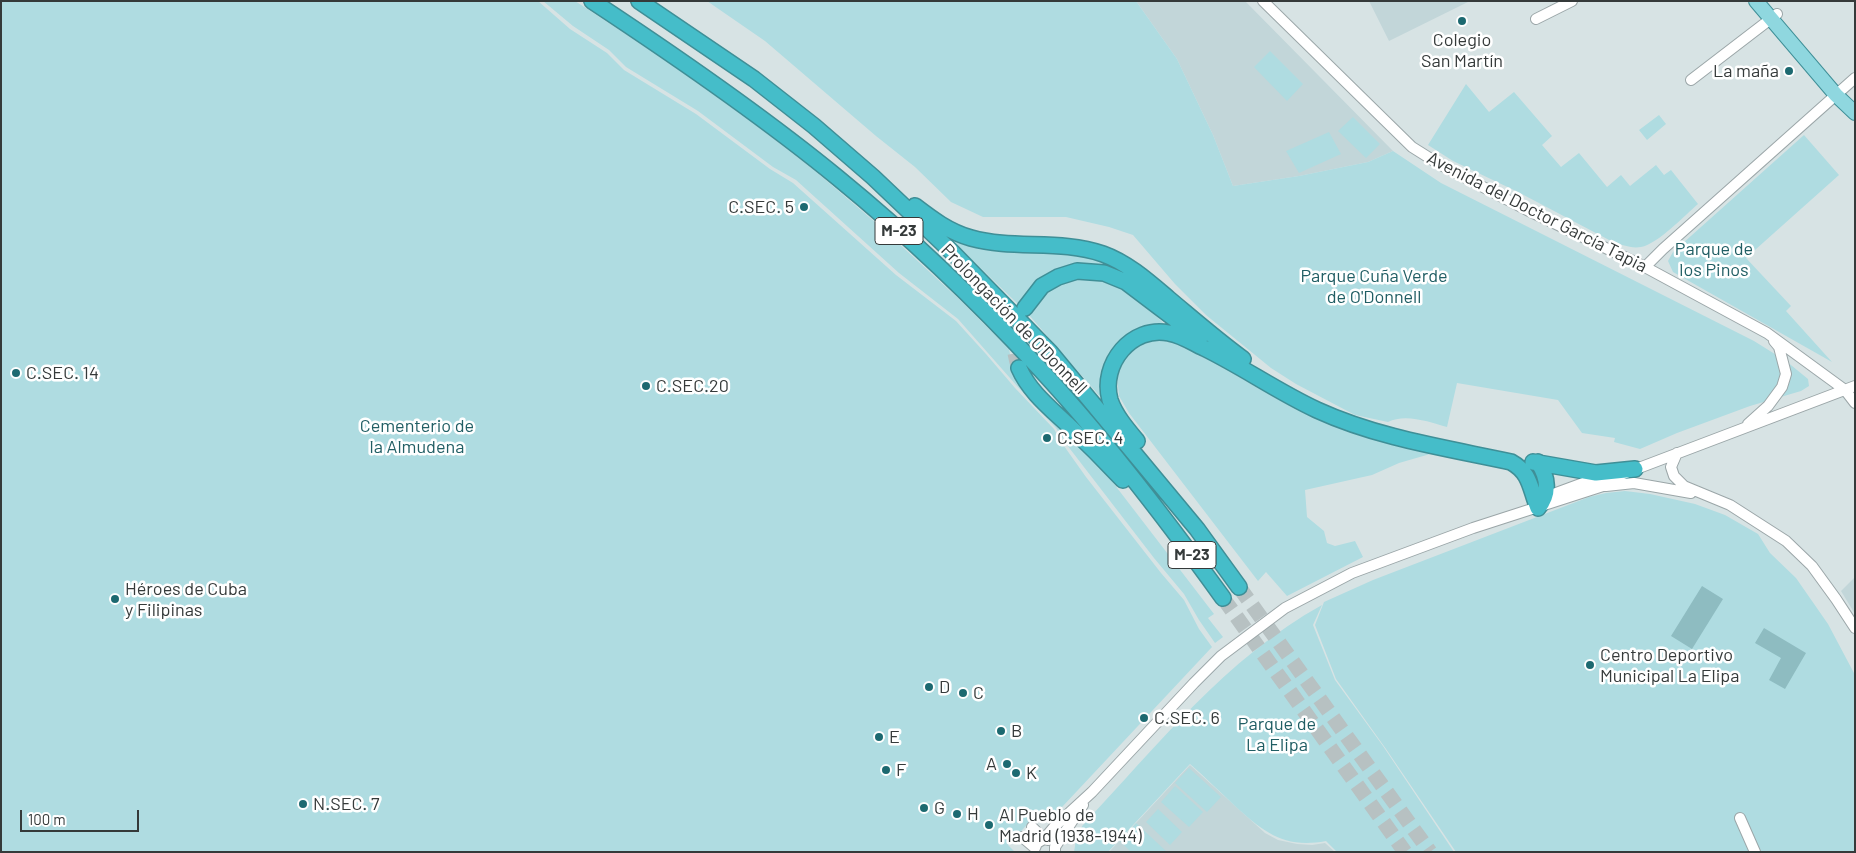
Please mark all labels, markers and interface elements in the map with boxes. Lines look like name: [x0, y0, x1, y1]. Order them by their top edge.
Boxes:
marker: Colegio San Martín: [1456, 15, 1468, 27]
place label: Colegio San Martín: [1421, 29, 1503, 72]
place label: La maña: [1713, 60, 1779, 82]
marker: La maña: [1783, 65, 1795, 77]
street label: Avenida del Doctor García Tapia: [1423, 147, 1651, 277]
place label: C.SEC. 5: [728, 196, 794, 218]
marker: C.SEC. 5: [798, 201, 810, 213]
road number: M-23: [875, 218, 923, 245]
park label: Parque de los Pinos: [1675, 238, 1753, 280]
street label: Prolongación de O'Donnell: [936, 239, 1092, 399]
park label: Parque Cuña Verde de O'Donnell: [1300, 265, 1448, 308]
place label: C.SEC. 14: [26, 362, 99, 384]
marker: C.SEC. 14: [10, 367, 22, 379]
place label: C.SEC.20: [656, 375, 729, 397]
marker: C.SEC.20: [640, 380, 652, 392]
park label: Cementerio de la Almudena: [360, 415, 474, 458]
place label: C.SEC. 4: [1057, 427, 1124, 449]
marker: C.SEC. 4: [1041, 432, 1053, 444]
road number: M-23: [1168, 542, 1216, 568]
place label: Héroes de Cuba y Filipinas: [125, 578, 247, 620]
marker: Héroes de Cuba y Filipinas: [109, 593, 121, 605]
place label: Centro Deportivo Municipal La Elipa: [1600, 644, 1739, 686]
marker: Centro Deportivo Municipal La Elipa: [1584, 659, 1596, 671]
place label: D: [939, 676, 950, 698]
marker: D: [923, 681, 935, 693]
place label: C: [973, 682, 984, 704]
marker: C: [957, 687, 969, 699]
place label: C.SEC. 6: [1154, 707, 1220, 729]
marker: C.SEC. 6: [1138, 712, 1150, 724]
park label: Parque de La Elipa: [1238, 713, 1316, 756]
place label: B: [1011, 720, 1022, 742]
marker: B: [995, 725, 1007, 737]
place label: E: [889, 726, 900, 748]
marker: E: [873, 731, 885, 743]
place label: A: [986, 753, 997, 775]
marker: A: [1001, 758, 1013, 770]
place label: F: [896, 759, 906, 781]
place label: K: [1026, 762, 1037, 784]
marker: F: [880, 764, 892, 776]
marker: K: [1010, 767, 1022, 779]
place label: N.SEC. 7: [313, 793, 379, 815]
place label: G: [934, 797, 945, 819]
marker: N.SEC. 7: [297, 798, 309, 810]
scale bar: [22, 800, 141, 832]
marker: G: [918, 802, 930, 814]
place label: H: [967, 803, 979, 825]
place label: Al Pueblo de Madrid (1938-1944): [999, 804, 1142, 846]
marker: H: [951, 808, 963, 820]
text: 100 m: [28, 810, 66, 828]
marker: Al Pueblo de Madrid (1938-1944): [983, 819, 995, 831]

